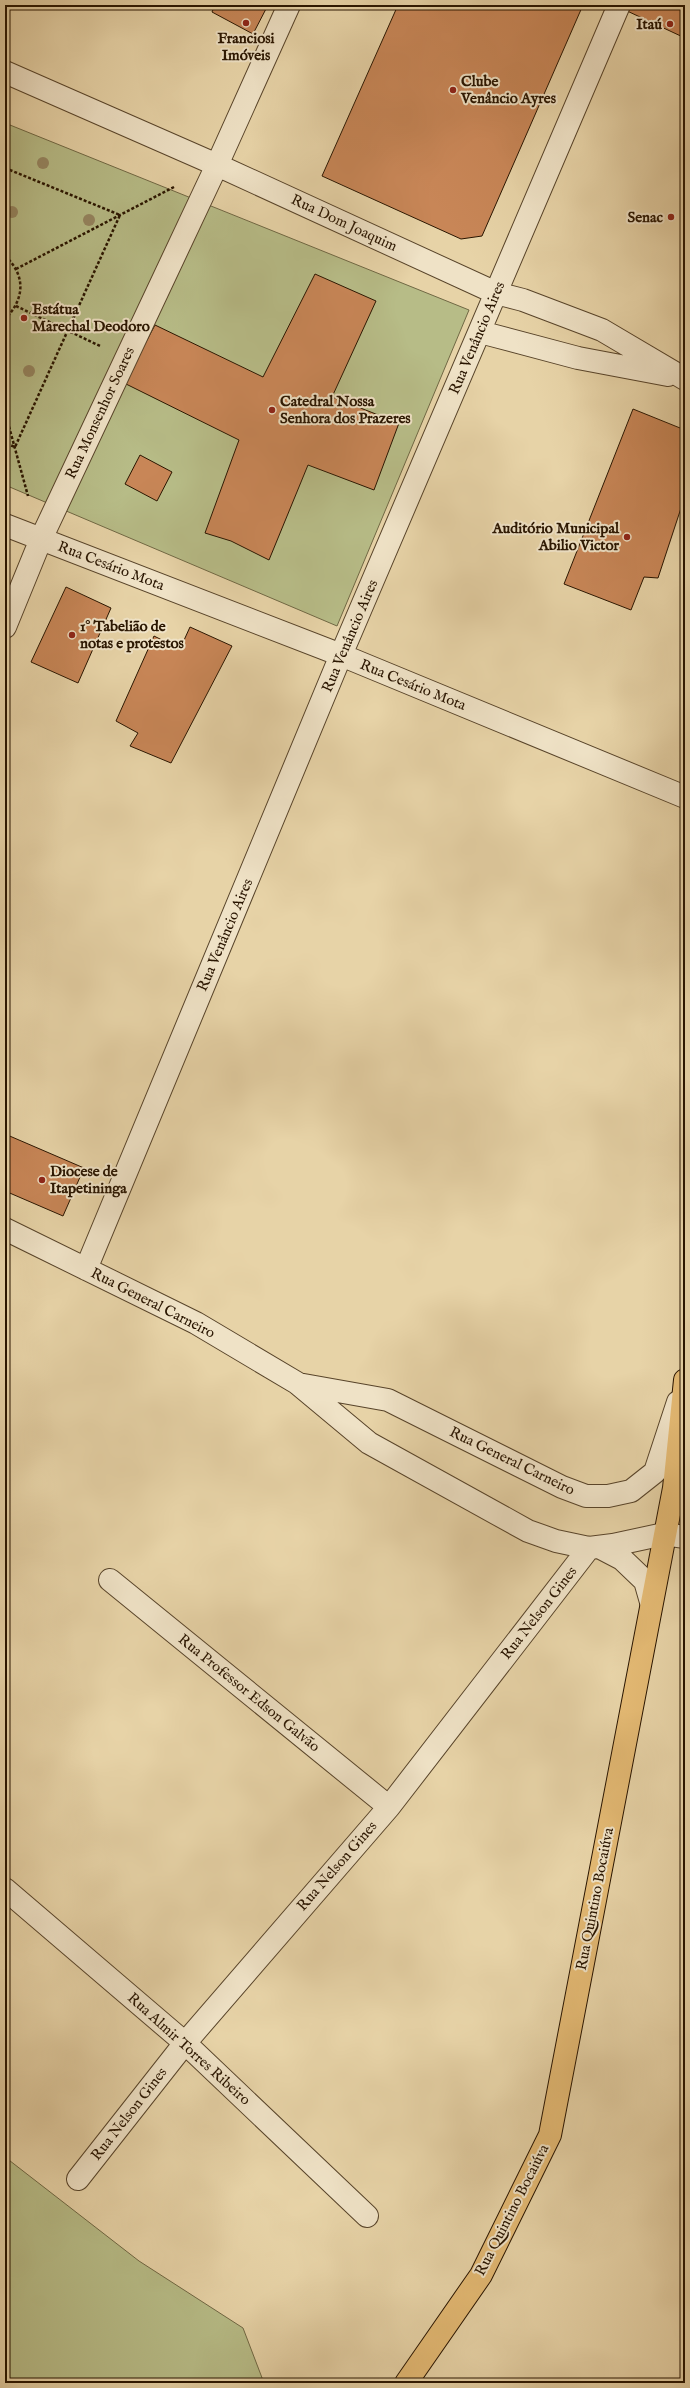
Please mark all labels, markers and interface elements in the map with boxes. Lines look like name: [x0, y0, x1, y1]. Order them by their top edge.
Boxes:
place label: Itaú: [636, 15, 662, 34]
marker: Franciosi Imóveis: [241, 18, 251, 28]
marker: Itaú: [665, 19, 675, 29]
place label: Franciosi Imóveis: [217, 29, 275, 65]
place label: Clube Venâncio Ayres: [460, 72, 557, 108]
marker: Clube Venâncio Ayres: [448, 85, 458, 95]
street label: Rua Dom Joaquim: [288, 190, 400, 256]
place label: Senac: [628, 208, 664, 227]
marker: Senac: [666, 212, 676, 222]
street label: Rua Venâncio Aires: [445, 279, 509, 397]
place label: Estátua Marechal Deodoro: [32, 300, 150, 336]
marker: Estátua Marechal Deodoro: [19, 313, 29, 323]
street label: Rua Monsenhor Soares: [61, 344, 139, 482]
place label: Catedral Nossa Senhora dos Prazeres: [280, 392, 411, 428]
marker: Catedral Nossa Senhora dos Prazeres: [267, 405, 277, 415]
place label: Auditório Municipal Abilio Victor: [491, 519, 620, 555]
marker: Auditório Municipal Abilio Victor: [622, 532, 632, 542]
street label: Rua Cesário Mota: [55, 537, 167, 595]
street label: Rua Venâncio Aires: [318, 577, 382, 695]
place label: 1° Tabelião de notas e protestos: [80, 617, 185, 653]
marker: 1° Tabelião de notas e protestos: [67, 630, 77, 640]
street label: Rua Cesário Mota: [357, 655, 469, 715]
street label: Rua Venâncio Aires: [193, 876, 257, 994]
place label: Diocese de Itapetininga: [50, 1162, 127, 1198]
marker: Diocese de Itapetininga: [37, 1175, 47, 1185]
street label: Rua General Carneiro: [88, 1263, 218, 1343]
street label: Rua General Carneiro: [446, 1422, 578, 1500]
street label: Rua Nelson Gines: [497, 1563, 581, 1663]
street label: Rua Professor Edson Galvão: [174, 1630, 324, 1756]
street label: Rua Nelson Gines: [293, 1817, 381, 1915]
street label: Rua Quintino Bocaiúva: [572, 1825, 618, 1972]
street label: Rua Almir Torres Ribeiro: [123, 1989, 255, 2109]
street label: Rua Nelson Gines: [87, 2064, 171, 2164]
street label: Rua Quintino Bocaiúva: [471, 2141, 554, 2279]

